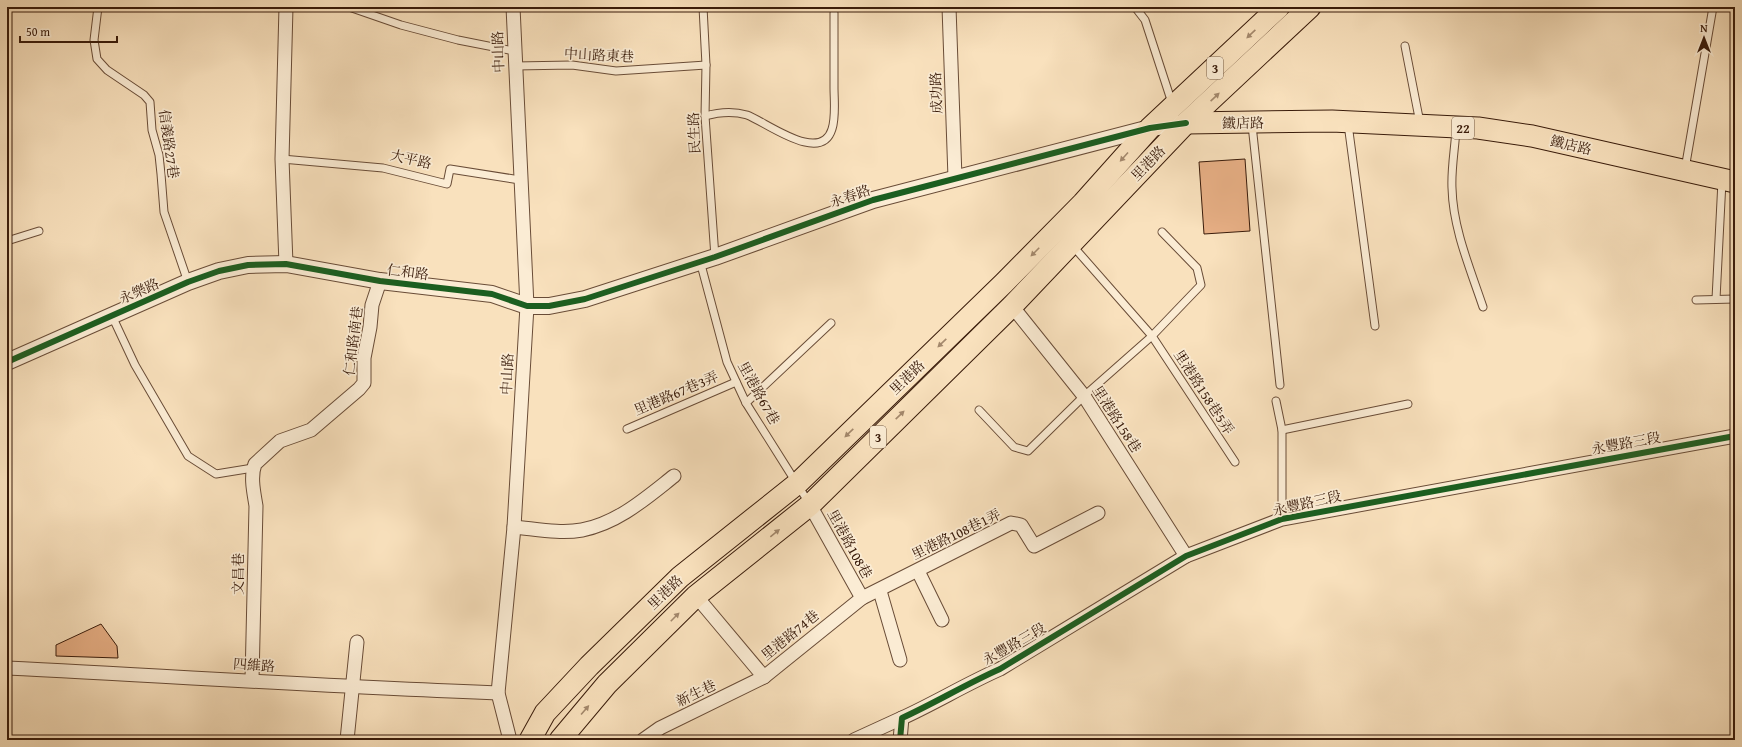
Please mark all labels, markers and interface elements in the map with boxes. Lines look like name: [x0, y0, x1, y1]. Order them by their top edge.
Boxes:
scale bar: [20, 18, 117, 44]
north arrow: [1684, 18, 1724, 58]
text: N: [1700, 20, 1708, 36]
text: 50 m: [26, 23, 50, 40]
one-way arrow: [1246, 29, 1256, 39]
street label: 中山路: [487, 31, 509, 73]
street label: 中山路東巷: [564, 43, 634, 67]
road number: 3: [1207, 57, 1223, 79]
street label: 成功路: [925, 72, 947, 114]
one-way arrow: [1210, 92, 1220, 101]
street label: 信義路27巷: [154, 108, 184, 180]
street label: 民生路: [683, 112, 705, 154]
street label: 鐵店路: [1222, 113, 1264, 133]
road number: 22: [1452, 117, 1474, 139]
street label: 鐵店路: [1548, 131, 1594, 159]
street label: 里港路: [1126, 141, 1170, 185]
street label: 大平路: [388, 145, 434, 173]
one-way arrow: [1120, 152, 1129, 162]
street label: 永春路: [827, 180, 873, 212]
one-way arrow: [1030, 247, 1040, 257]
street label: 仁和路: [386, 260, 430, 284]
street label: 永樂路: [116, 273, 162, 309]
street label: 仁和路南巷: [339, 305, 367, 377]
one-way arrow: [937, 338, 947, 348]
street label: 里港路158巷5弄: [1169, 346, 1239, 438]
street label: 中山路: [496, 353, 518, 395]
street label: 里港路: [885, 355, 929, 399]
street label: 里港路67巷: [733, 358, 785, 428]
street label: 里港路67巷3弄: [631, 366, 721, 420]
street label: 里港路158巷: [1088, 382, 1146, 456]
one-way arrow: [895, 411, 905, 420]
road number: 3: [870, 426, 886, 448]
street label: 永豐路三段: [1590, 427, 1662, 459]
one-way arrow: [844, 429, 854, 438]
street label: 永豐路三段: [1271, 485, 1343, 521]
street label: 里港路108巷1弄: [908, 504, 1004, 564]
street label: 里港路108巷: [823, 506, 877, 582]
one-way arrow: [769, 529, 780, 538]
street label: 文昌巷: [228, 553, 248, 595]
street label: 里港路: [643, 570, 687, 614]
street label: 里港路74巷: [757, 605, 823, 665]
one-way arrow: [670, 612, 680, 622]
street label: 永豐路三段: [979, 618, 1049, 670]
street label: 四維路: [232, 654, 276, 676]
street label: 新生巷: [673, 675, 719, 711]
one-way arrow: [580, 705, 589, 715]

